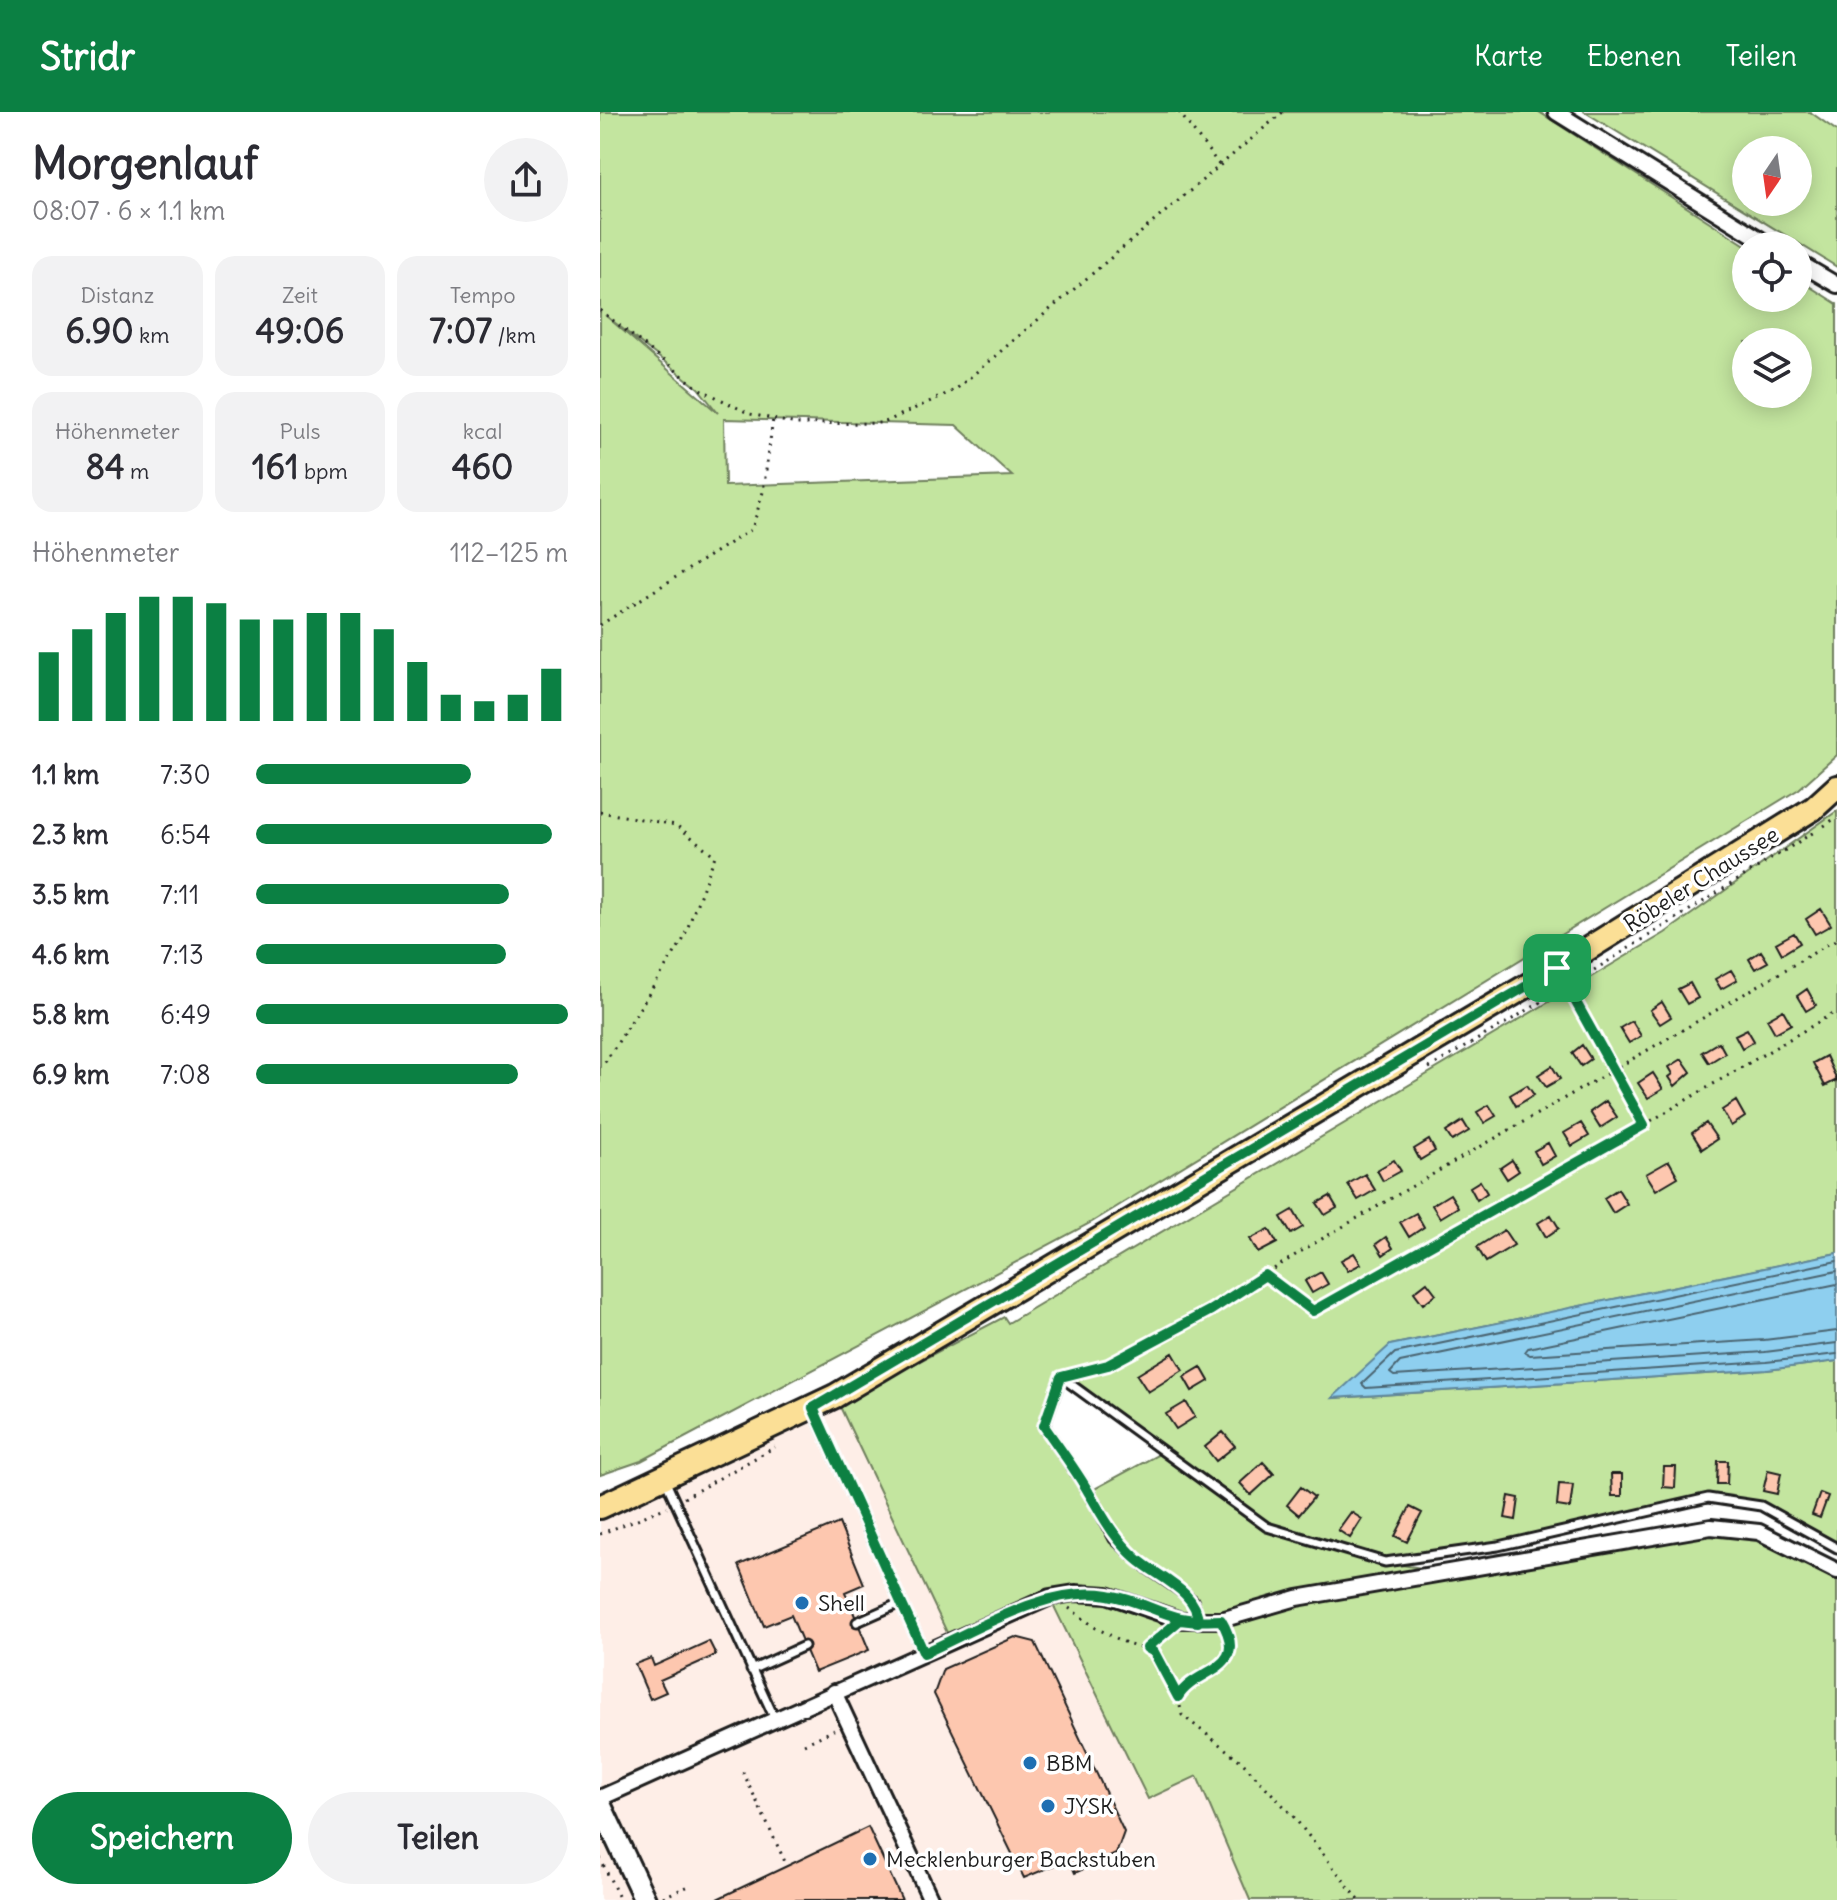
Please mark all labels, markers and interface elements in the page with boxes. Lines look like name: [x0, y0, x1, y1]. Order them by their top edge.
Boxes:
text: Stridr: [40, 33, 135, 80]
text: Karte: [1474, 38, 1543, 74]
text: Ebenen: [1587, 38, 1681, 74]
text: Teilen: [1725, 38, 1797, 74]
text: Morgenlauf: [32, 136, 258, 191]
north arrow: [1732, 136, 1812, 216]
map controls: [1732, 136, 1812, 408]
button: share: [484, 138, 568, 222]
text: 08:07 · 6 × 1.1 km: [32, 194, 225, 227]
button: locate: [1732, 232, 1812, 312]
text: Distanz: [80, 281, 154, 309]
text: Zeit: [282, 281, 318, 309]
text: Tempo: [450, 281, 516, 309]
text: 6.90: [65, 309, 134, 352]
text: 49:06: [256, 309, 344, 352]
text: 7:07: [429, 309, 492, 352]
text: km: [134, 321, 170, 349]
text: /km: [492, 321, 536, 349]
button: layers: [1732, 328, 1812, 408]
text: Höhenmeter: [55, 417, 180, 445]
text: Puls: [279, 417, 321, 445]
text: kcal: [463, 417, 502, 445]
text: 84: [85, 445, 125, 488]
text: 161: [252, 445, 299, 488]
text: 460: [452, 445, 513, 488]
text: m: [125, 457, 149, 485]
text: bpm: [299, 457, 348, 485]
text: Höhenmeter: [32, 536, 179, 569]
text: 112–125 m: [450, 536, 568, 569]
text: 1.1 km: [32, 758, 99, 791]
text: 7:30: [160, 758, 211, 791]
text: 2.3 km: [32, 818, 109, 851]
text: 6:54: [160, 818, 211, 851]
street label: Röbeler Chaussee: [1618, 820, 1784, 938]
text: 3.5 km: [32, 878, 109, 911]
text: 7:11: [160, 878, 199, 911]
pin: [1523, 934, 1591, 1002]
text: 4.6 km: [32, 938, 110, 971]
text: 7:13: [160, 938, 204, 971]
icon: arrive: [1535, 946, 1579, 990]
text: 5.8 km: [32, 998, 110, 1031]
text: 6:49: [160, 998, 211, 1031]
text: 6.9 km: [32, 1058, 110, 1091]
text: 7:08: [160, 1058, 211, 1091]
place label: Shell: [818, 1589, 865, 1617]
marker: Shell: [793, 1594, 811, 1612]
place label: BBM: [1046, 1749, 1093, 1777]
marker: BBM: [1021, 1754, 1039, 1772]
button: Speichern: [32, 1792, 292, 1884]
button: Teilen: [308, 1792, 568, 1884]
place label: JYSK: [1064, 1792, 1114, 1820]
marker: JYSK: [1039, 1797, 1057, 1815]
place label: Mecklenburger Backstuben: [886, 1845, 1156, 1873]
marker: Mecklenburger Backstuben: [861, 1850, 879, 1868]

